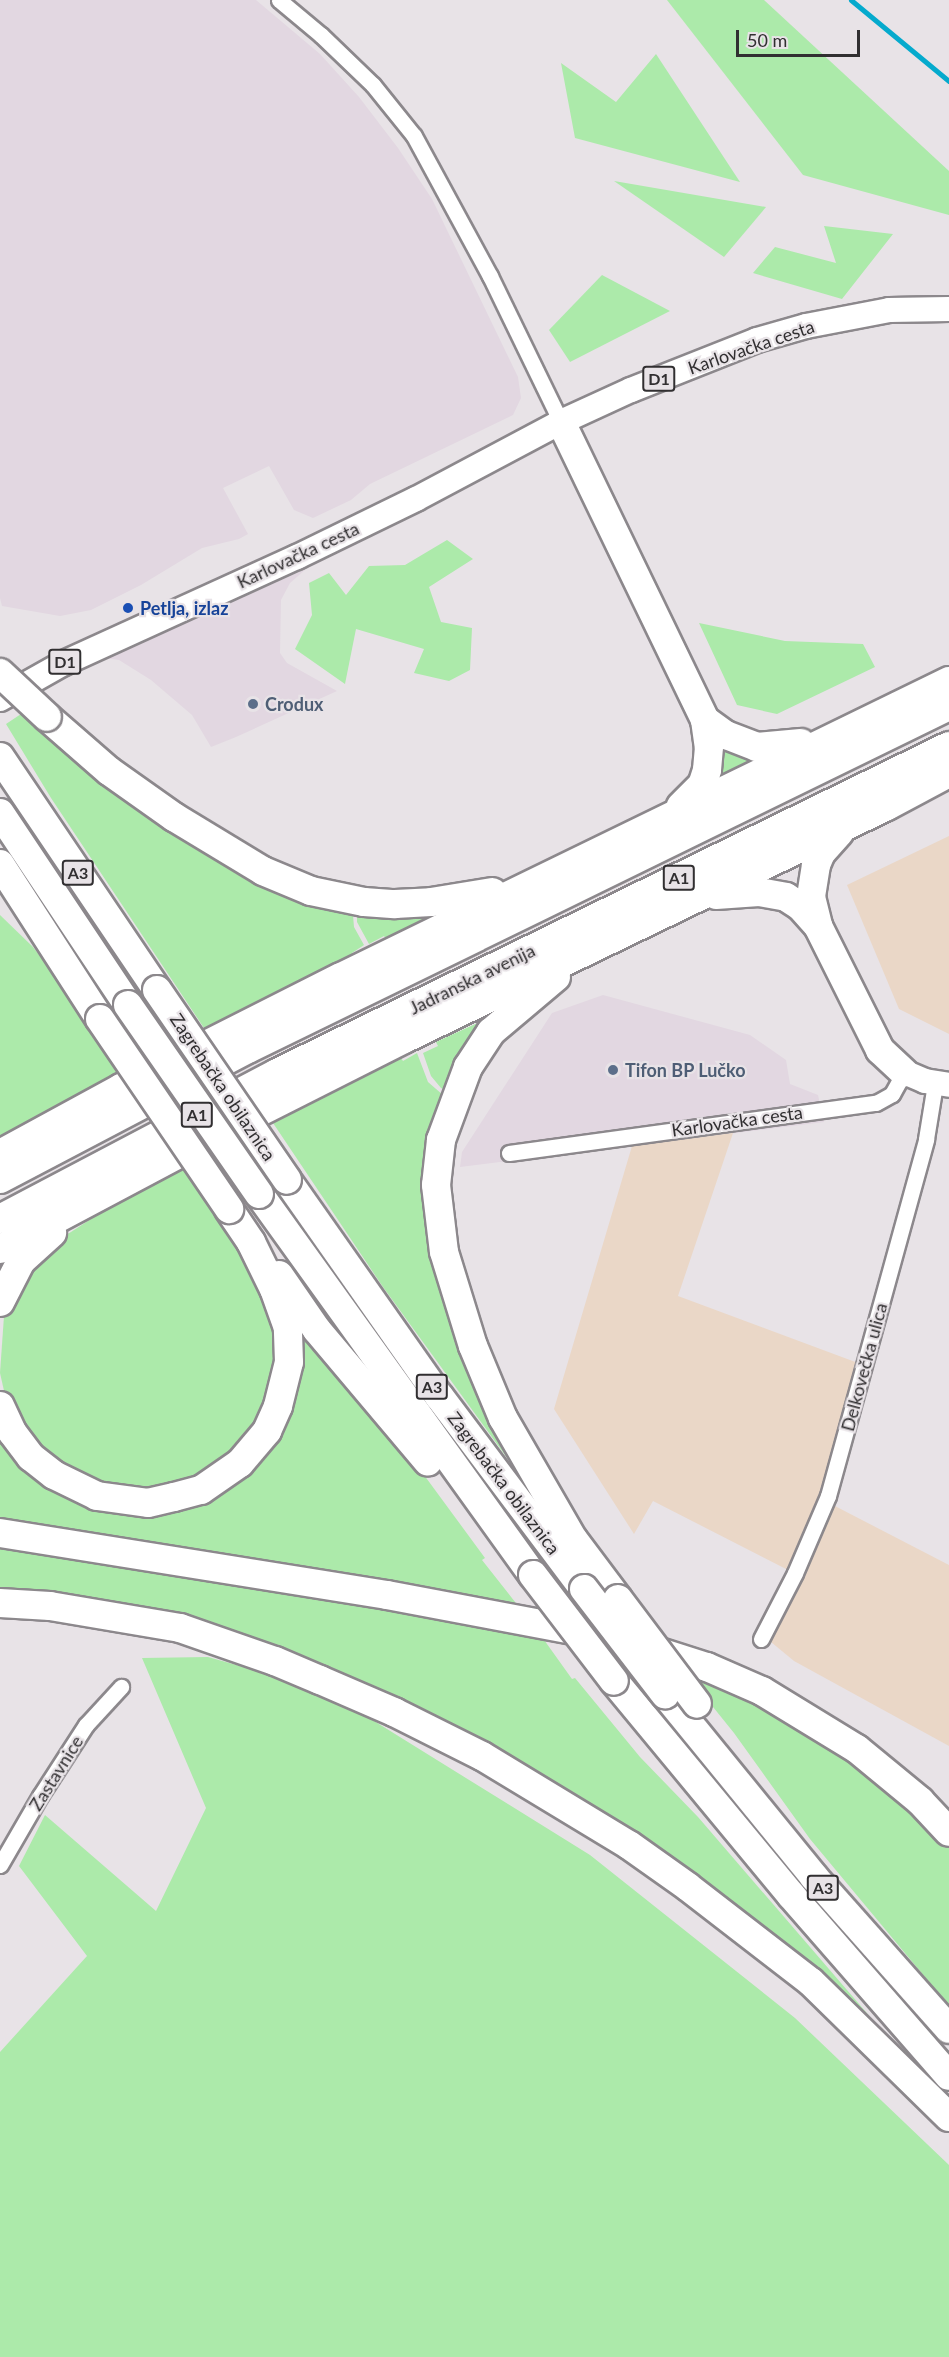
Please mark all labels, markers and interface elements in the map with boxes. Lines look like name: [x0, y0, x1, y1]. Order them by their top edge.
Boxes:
scale bar: [739, 18, 864, 56]
text: 50 m: [747, 29, 787, 51]
street label: Karlovačka cesta: [685, 315, 817, 379]
road number: D1: [641, 366, 677, 392]
street label: Karlovačka cesta: [234, 517, 362, 593]
place label: Petlja, izlaz: [140, 597, 228, 619]
marker: Petlja, izlaz: [121, 601, 135, 615]
road number: D1: [47, 649, 83, 675]
place label: Crodux: [265, 693, 323, 715]
marker: Crodux: [246, 697, 260, 711]
road number: A3: [62, 860, 94, 886]
road number: A1: [662, 865, 696, 891]
street label: Jadranska avenija: [406, 939, 538, 1019]
street label: Zagrebačka obilaznica: [166, 1009, 280, 1165]
place label: Tifon BP Lučko: [625, 1059, 746, 1081]
marker: Tifon BP Lučko: [606, 1063, 620, 1077]
street label: Karlovačka cesta: [670, 1101, 804, 1141]
road number: A1: [180, 1102, 214, 1128]
street label: Delkovečka ulica: [837, 1301, 891, 1433]
road number: A3: [416, 1374, 448, 1400]
street label: Zagrebačka obilaznica: [443, 1407, 565, 1559]
street label: Zastavnice: [25, 1732, 87, 1814]
road number: A3: [806, 1875, 840, 1901]

